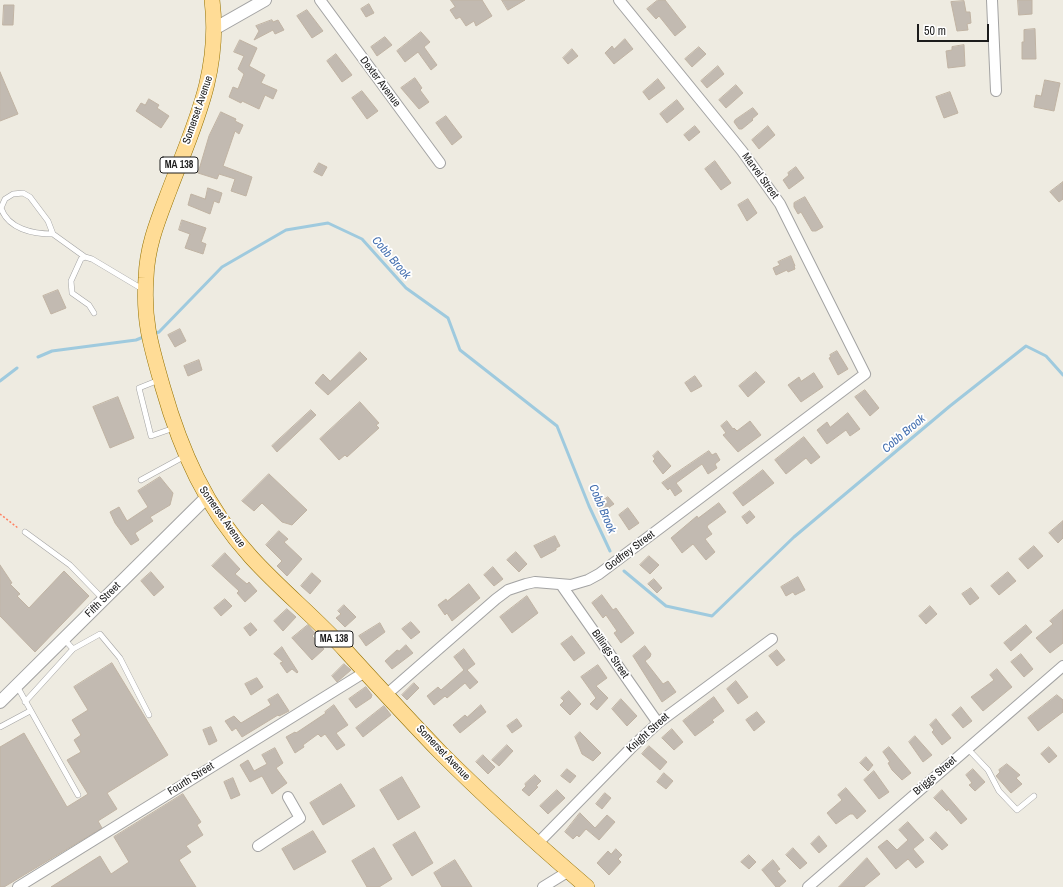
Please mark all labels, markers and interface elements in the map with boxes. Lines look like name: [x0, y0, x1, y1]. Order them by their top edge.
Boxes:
scale bar: [919, 16, 991, 42]
text: 50 m: [924, 23, 946, 39]
street label: Dexter Avenue: [357, 54, 403, 110]
street label: Somerset Avenue: [180, 74, 216, 146]
street label: Marvel Street: [739, 150, 781, 202]
road number: MA 138: [160, 157, 198, 173]
water label: Cobb Brook: [369, 234, 413, 282]
water label: Cobb Brook: [879, 412, 929, 456]
water label: Cobb Brook: [585, 482, 619, 536]
street label: Somerset Avenue: [196, 484, 248, 550]
street label: Godfrey Street: [603, 528, 657, 574]
street label: Fifth Street: [83, 580, 123, 620]
street label: Billings Street: [588, 627, 632, 681]
road number: MA 138: [315, 631, 353, 647]
street label: Knight Street: [624, 710, 672, 756]
street label: Somerset Avenue: [413, 723, 473, 783]
street label: Briggs Street: [911, 754, 959, 798]
street label: Fourth Street: [165, 760, 217, 798]

